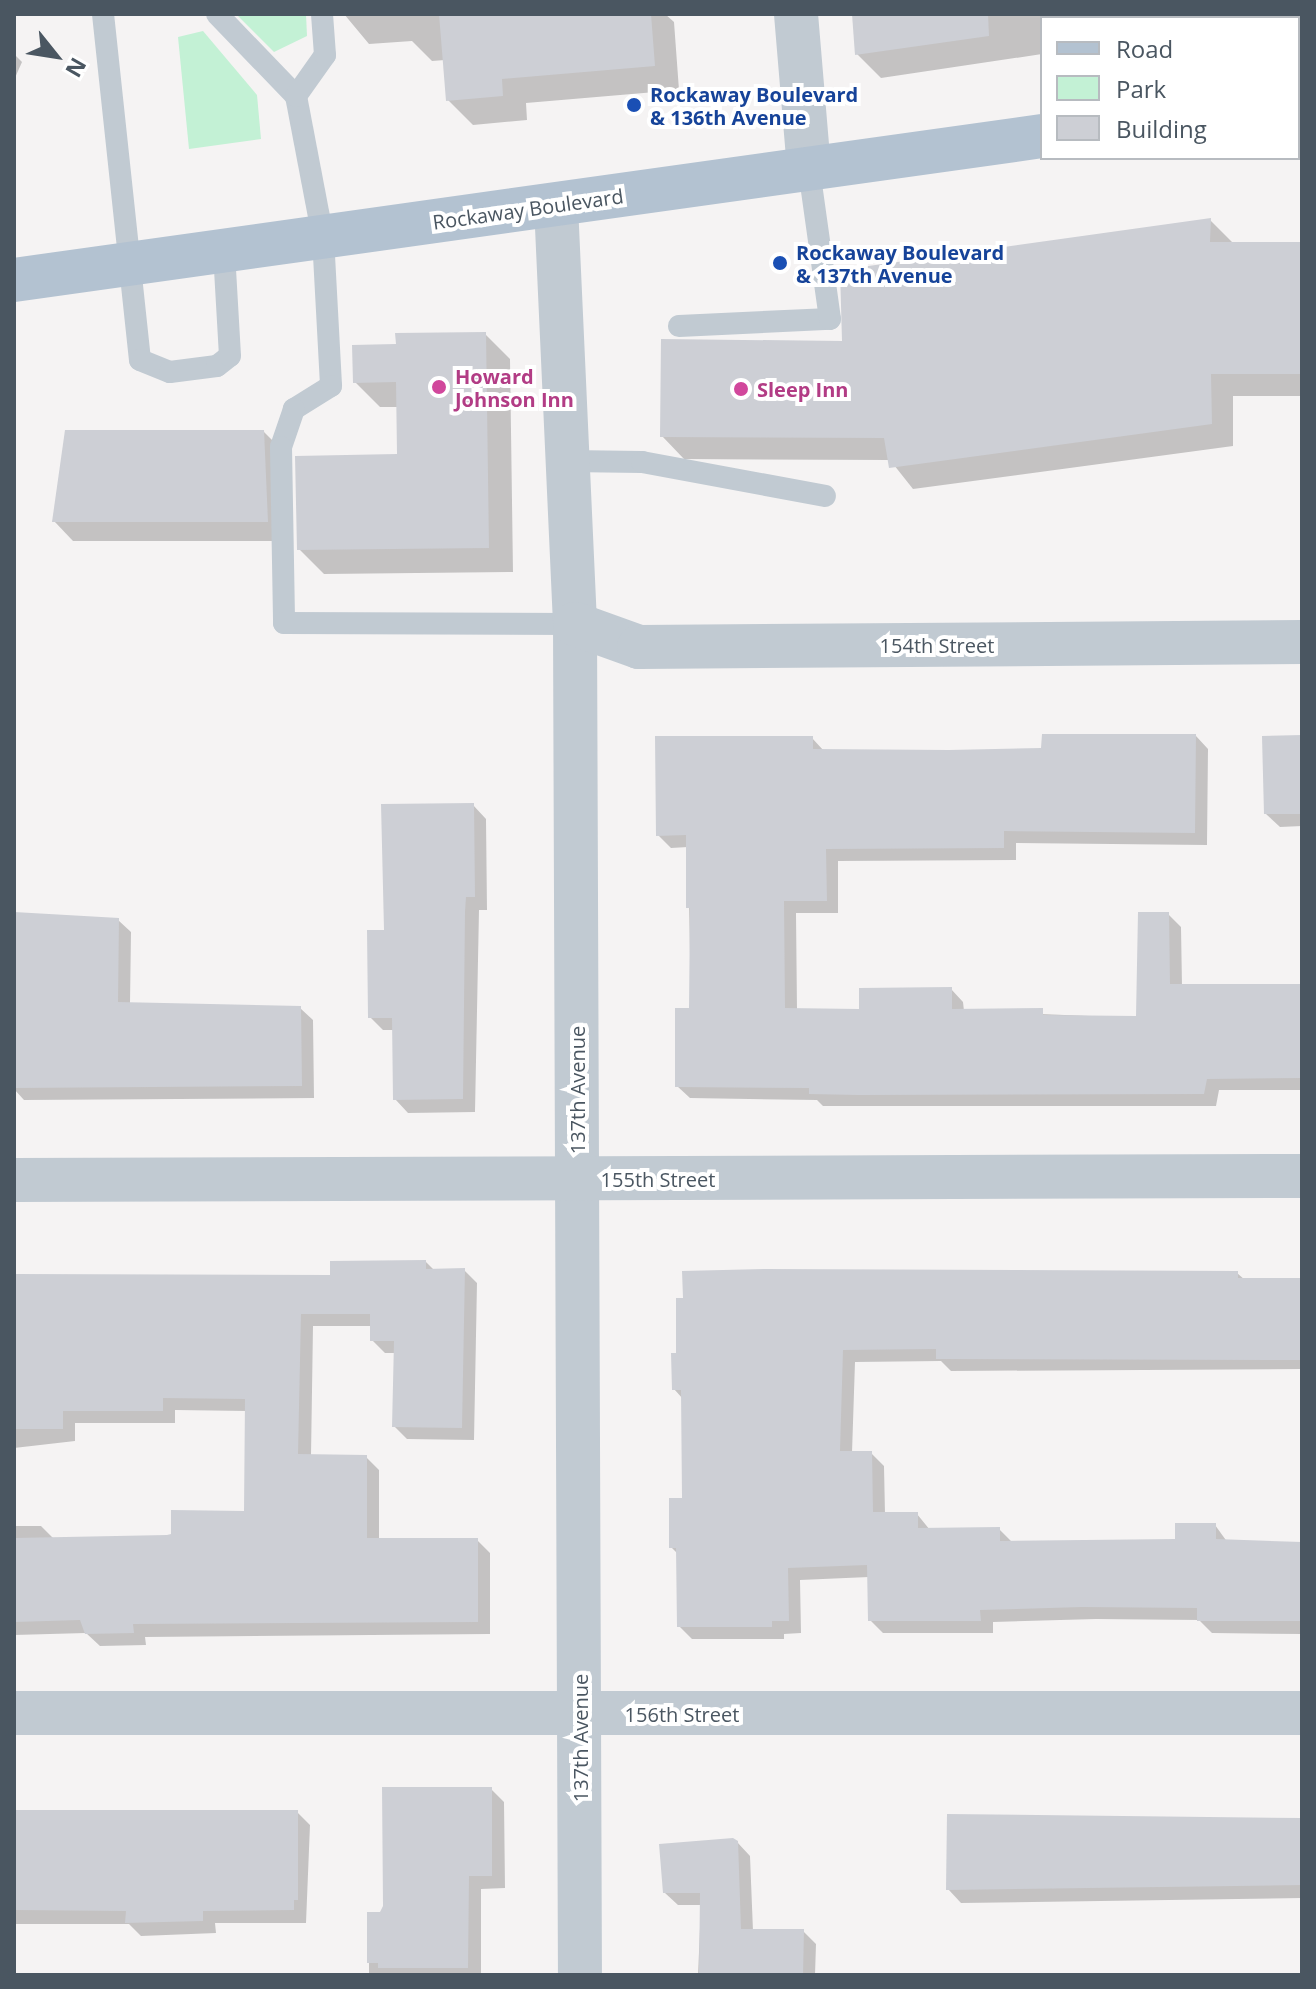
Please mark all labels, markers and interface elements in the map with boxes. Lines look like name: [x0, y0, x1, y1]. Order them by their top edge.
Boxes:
north arrow: [16, 16, 96, 96]
legend: [1040, 16, 1300, 160]
text: Road: [1116, 32, 1173, 65]
text: N: [59, 53, 94, 83]
text: Park: [1116, 72, 1166, 105]
place label: Rockaway Boulevard & 136th Avenue: [650, 82, 858, 129]
marker: Rockaway Boulevard & 136th Avenue: [625, 96, 643, 114]
text: Building: [1116, 112, 1207, 145]
street label: Rockaway Boulevard: [431, 184, 625, 234]
place label: Rockaway Boulevard & 137th Avenue: [796, 240, 1004, 287]
marker: Rockaway Boulevard & 137th Avenue: [771, 254, 789, 272]
place label: Howard Johnson Inn: [455, 364, 574, 411]
place label: Sleep Inn: [757, 377, 849, 401]
marker: Howard Johnson Inn: [430, 378, 448, 396]
marker: Sleep Inn: [732, 380, 750, 398]
street label: 154th Street: [880, 633, 994, 657]
street label: 137th Avenue: [565, 1026, 589, 1154]
street label: 155th Street: [601, 1167, 715, 1191]
street label: 137th Avenue: [568, 1674, 592, 1802]
street label: 156th Street: [625, 1702, 739, 1726]

